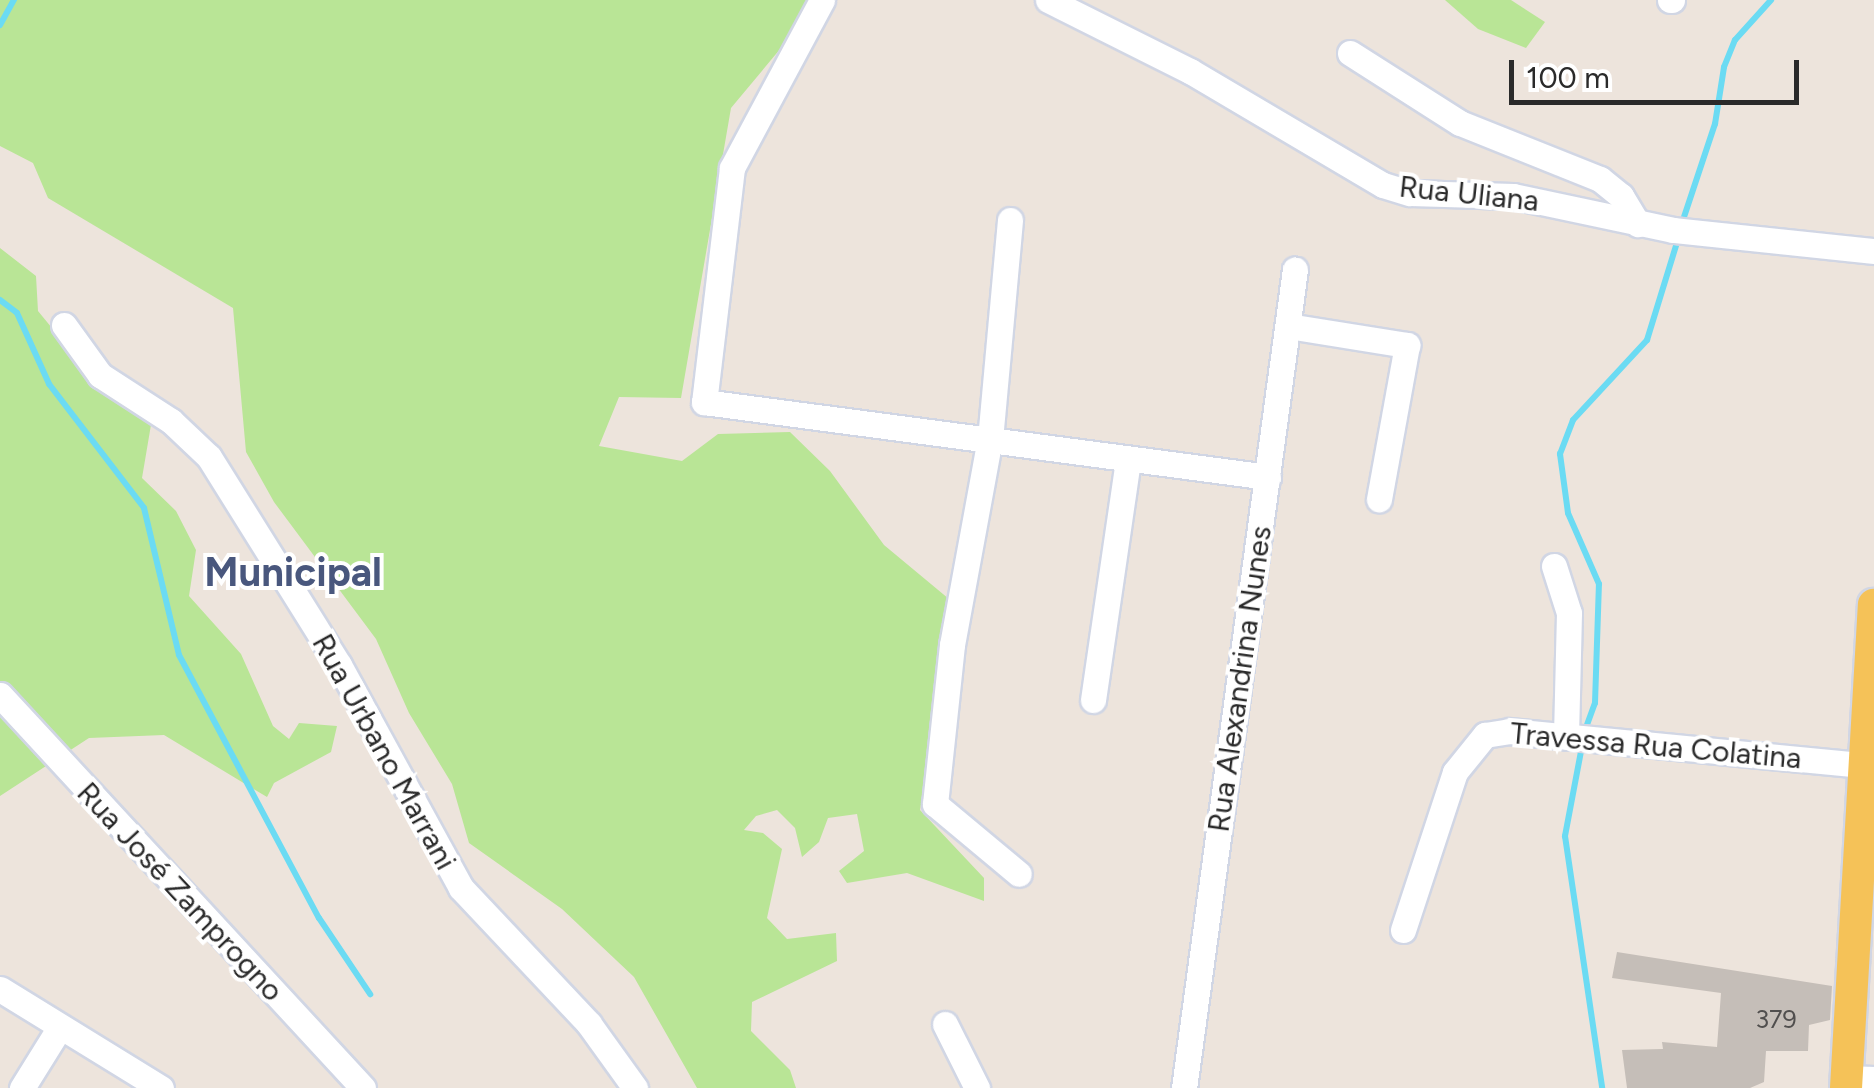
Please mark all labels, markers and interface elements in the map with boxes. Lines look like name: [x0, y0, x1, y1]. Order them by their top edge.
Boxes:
scale bar: [1514, 40, 1804, 102]
text: 100 m: [1526, 59, 1610, 96]
street label: Rua Uliana: [1397, 169, 1541, 219]
street label: Rua Alexandrina Nunes: [1201, 524, 1279, 834]
district label: Municipal: [204, 548, 382, 596]
street label: Rua Urbano Marrani: [304, 628, 464, 876]
street label: Travessa Rua Colatina: [1509, 715, 1803, 777]
street label: Rua José Zamprogno: [69, 775, 291, 1009]
house number: 379: [1755, 1004, 1797, 1034]

